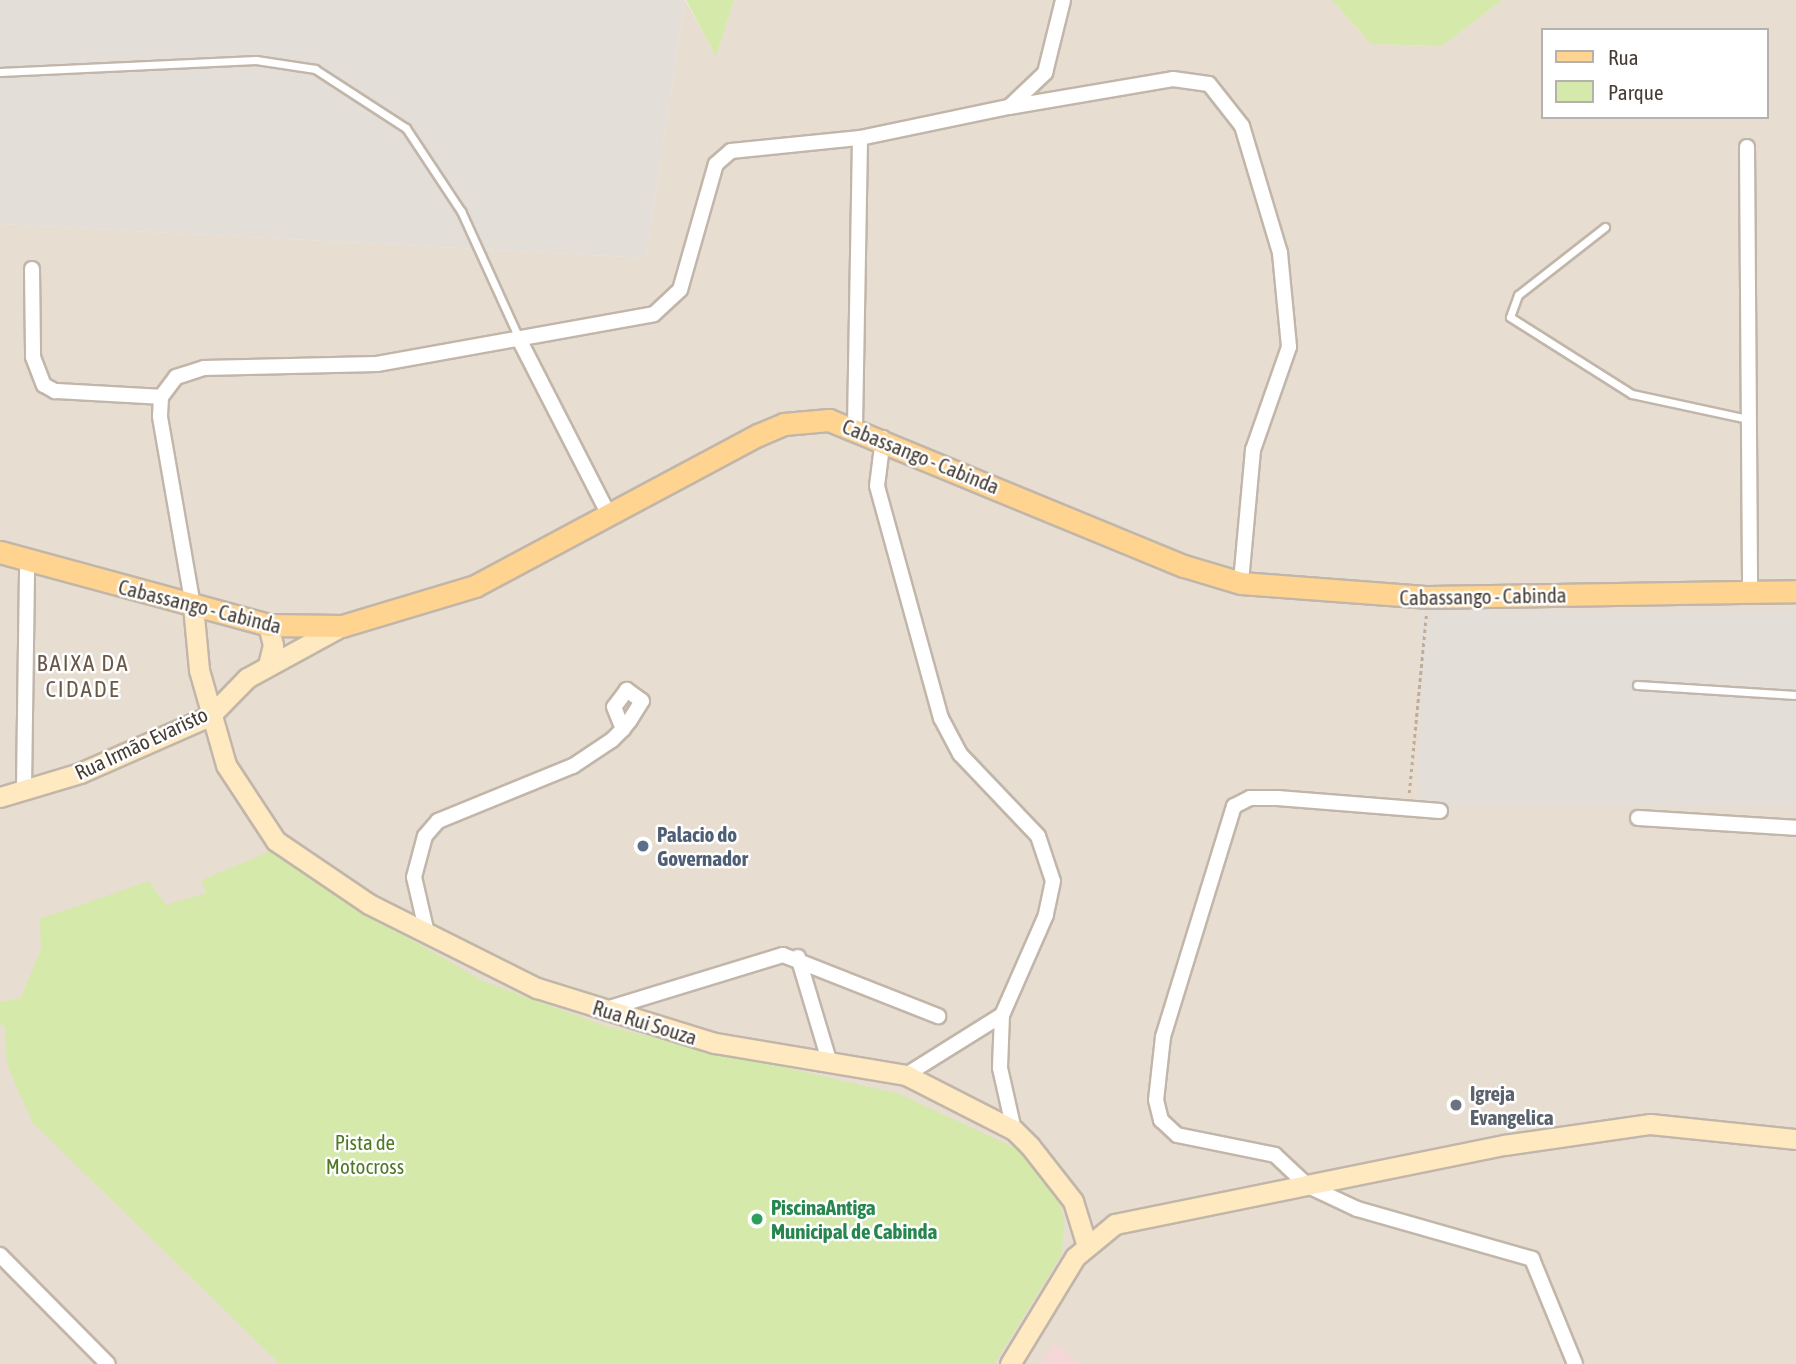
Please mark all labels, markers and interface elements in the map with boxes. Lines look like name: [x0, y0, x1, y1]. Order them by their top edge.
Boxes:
legend: [1540, 28, 1768, 119]
text: Rua: [1608, 45, 1638, 69]
text: Parque: [1608, 80, 1663, 104]
street label: Cabassango - Cabinda: [839, 413, 1003, 499]
street label: Cabassango - Cabinda: [116, 574, 284, 638]
street label: Cabassango - Cabinda: [1399, 582, 1567, 610]
district label: BAIXA DA CIDADE: [38, 649, 128, 703]
street label: Rua Irmão Evaristo: [71, 701, 211, 785]
place label: Palacio do Governador: [657, 821, 748, 871]
marker: Palacio do Governador: [635, 838, 651, 854]
street label: Rua Rui Souza: [590, 994, 700, 1050]
place label: Igreja Evangelica: [1470, 1080, 1553, 1130]
marker: Igreja Evangelica: [1448, 1097, 1464, 1113]
park label: Pista de Motocross: [326, 1129, 404, 1179]
place label: PiscinaAntiga Municipal de Cabinda: [771, 1194, 937, 1244]
marker: PiscinaAntiga Municipal de Cabinda: [749, 1211, 765, 1227]

